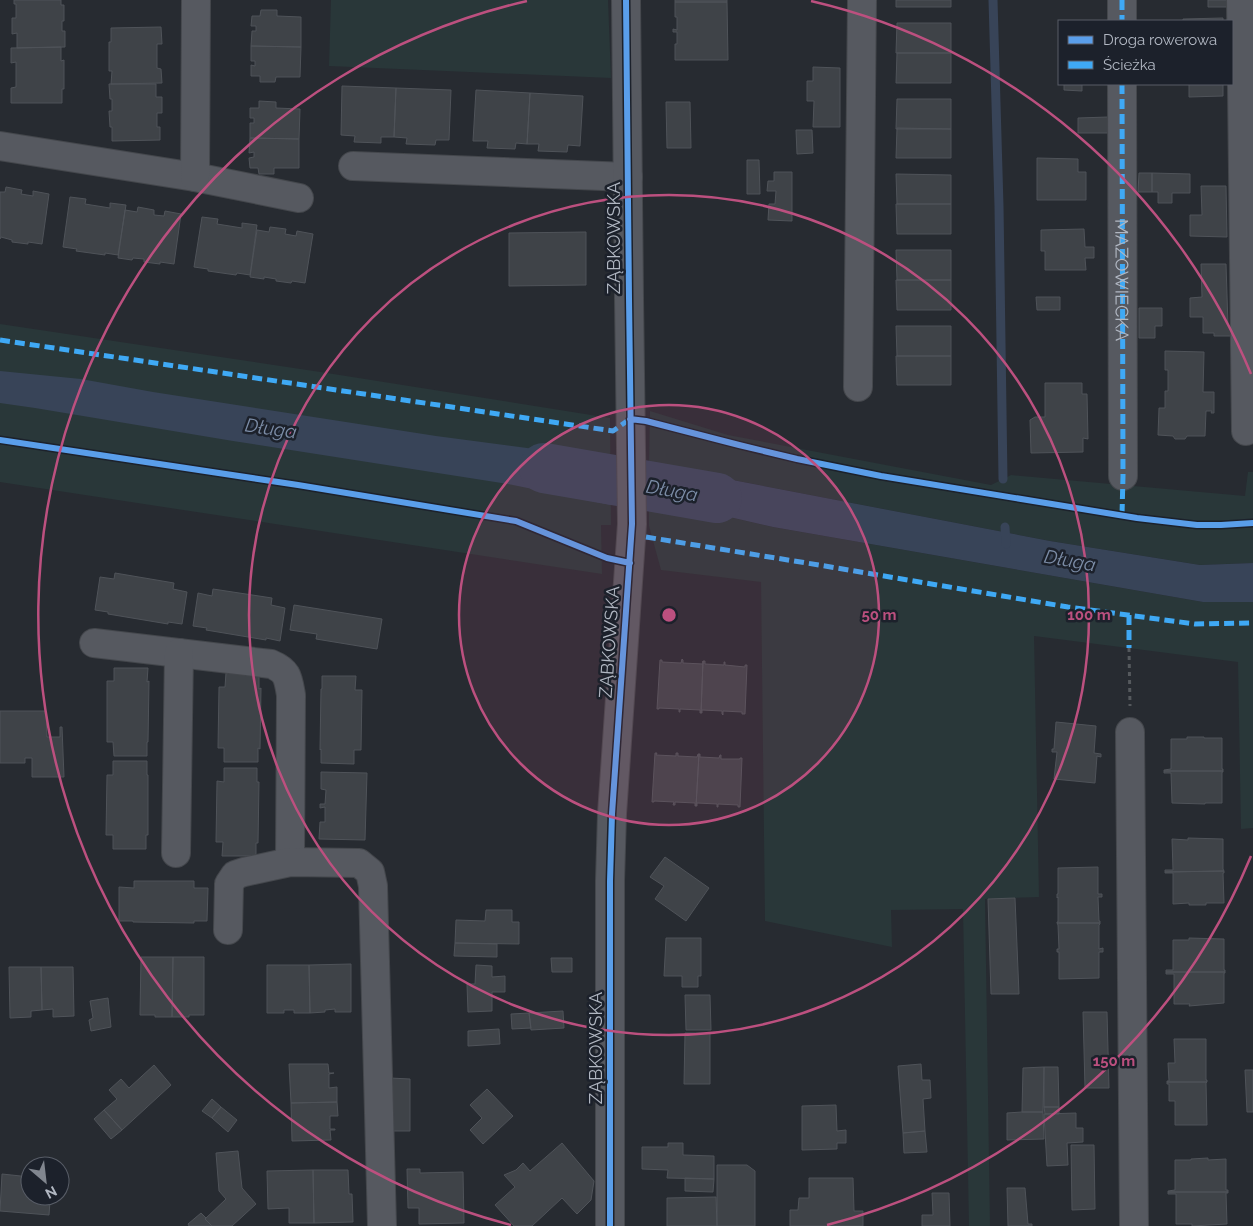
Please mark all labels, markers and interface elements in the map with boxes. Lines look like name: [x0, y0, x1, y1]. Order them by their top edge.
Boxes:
legend: [1058, 20, 1233, 85]
text: Droga rowerowa: [1103, 31, 1217, 49]
text: Ścieżka: [1103, 56, 1156, 74]
street label: ZĄBKOWSKA: [603, 182, 624, 294]
street label: MAZOWIECKA: [1112, 219, 1133, 341]
water label: Długa: [244, 413, 298, 443]
water label: Długa: [645, 475, 699, 505]
water label: Długa: [1043, 545, 1097, 575]
street label: ZĄBKOWSKA: [595, 585, 623, 699]
centre of rings: [660, 606, 678, 624]
text: 50 m: [861, 606, 897, 624]
text: 100 m: [1067, 606, 1111, 624]
street label: ZĄBKOWSKA: [585, 992, 606, 1104]
text: 150 m: [1093, 1052, 1135, 1070]
north arrow: [20, 1156, 70, 1206]
text: N: [43, 1183, 60, 1202]

